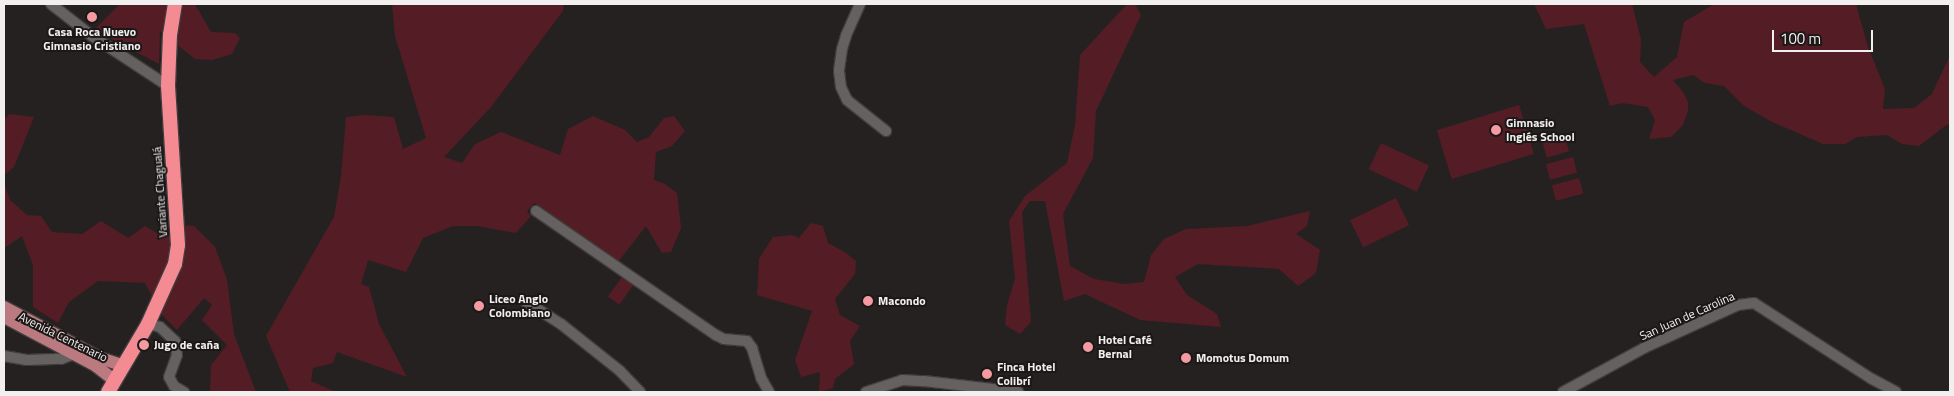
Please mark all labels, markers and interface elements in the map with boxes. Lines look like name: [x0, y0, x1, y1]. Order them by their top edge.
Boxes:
marker: Casa Roca Nuevo Gimnasio Cristiano: [86, 11, 98, 23]
scale bar: [1774, 20, 1875, 52]
place label: Casa Roca Nuevo Gimnasio Cristiano: [43, 25, 141, 53]
text: 100 m: [1780, 27, 1821, 50]
place label: Gimnasio Inglés School: [1506, 116, 1575, 144]
marker: Gimnasio Inglés School: [1490, 124, 1502, 136]
street label: Variante Chagualá: [150, 146, 170, 238]
street label: San Juan de Carolina: [1637, 289, 1737, 343]
place label: Liceo Anglo Colombiano: [489, 292, 550, 320]
place label: Macondo: [878, 294, 926, 308]
marker: Macondo: [862, 295, 874, 307]
marker: Liceo Anglo Colombiano: [473, 300, 485, 312]
street label: Avenida Centenario: [16, 309, 110, 365]
place label: Hotel Café Bernal: [1098, 333, 1152, 361]
place label: Jugo de caña: [154, 338, 219, 352]
marker: Jugo de caña: [138, 339, 150, 351]
marker: Hotel Café Bernal: [1082, 341, 1094, 353]
place label: Momotus Domum: [1196, 351, 1289, 365]
marker: Momotus Domum: [1180, 352, 1192, 364]
place label: Finca Hotel Colibrí: [997, 360, 1055, 388]
marker: Finca Hotel Colibrí: [981, 368, 993, 380]

